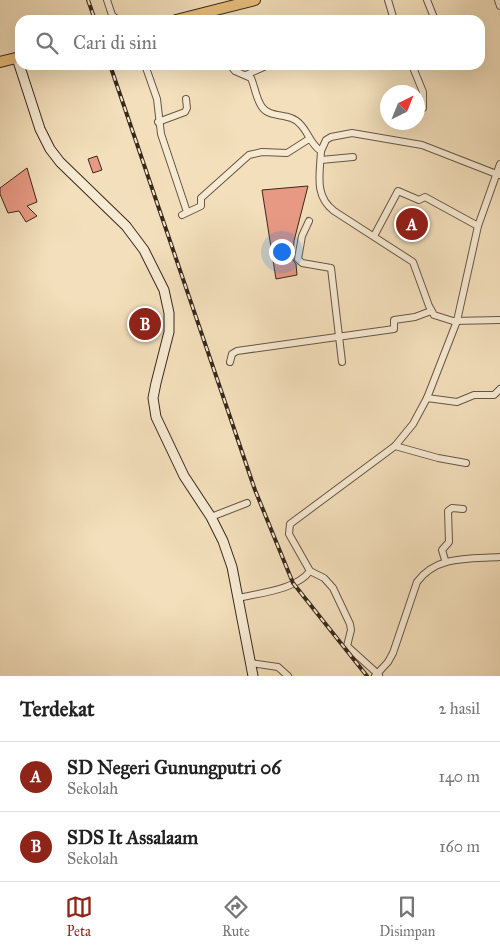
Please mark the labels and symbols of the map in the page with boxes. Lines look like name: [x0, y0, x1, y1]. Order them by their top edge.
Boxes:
north arrow: [380, 85, 425, 130]
pin: A: [396, 205, 428, 243]
your location: [269, 239, 295, 265]
pin: B: [129, 305, 161, 343]

